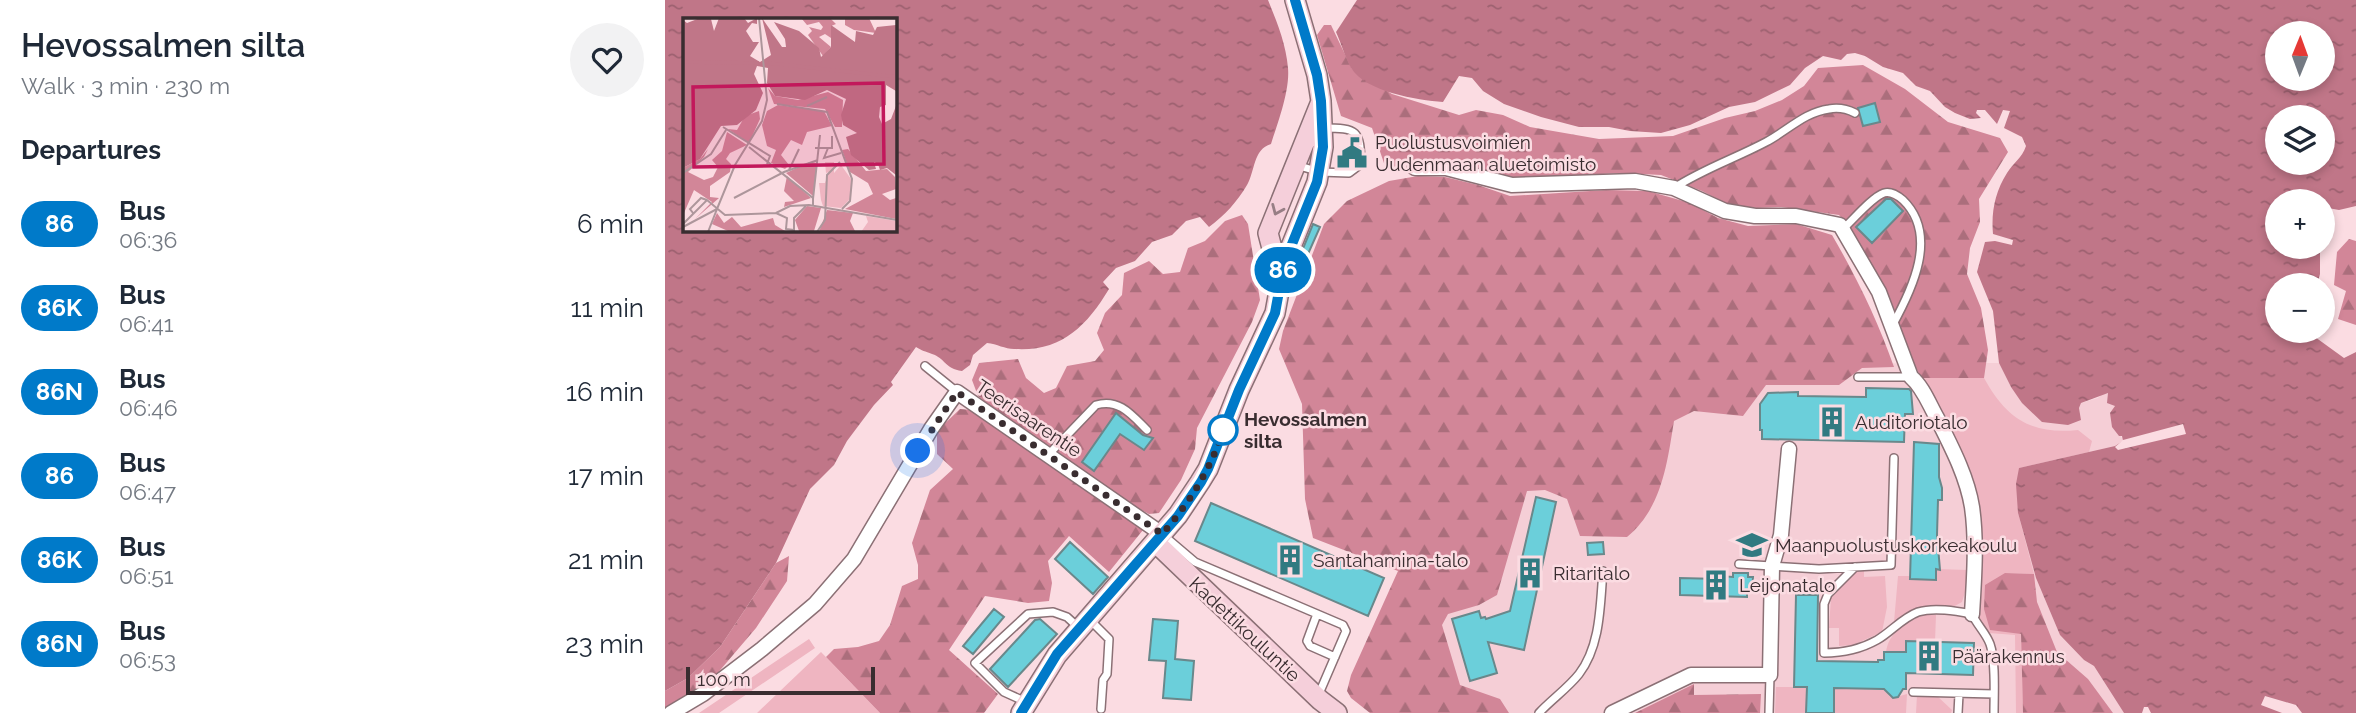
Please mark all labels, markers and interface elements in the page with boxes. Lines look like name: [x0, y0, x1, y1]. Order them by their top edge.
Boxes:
inset map: [683, 18, 896, 231]
north arrow: [2265, 21, 2335, 91]
map controls: [2265, 21, 2335, 343]
button: heart: [570, 23, 644, 97]
text: Hevossalmen silta: [21, 26, 305, 65]
text: Walk · 3 min · 230 m: [21, 72, 230, 99]
button: layers: [2265, 105, 2335, 175]
place label: Puolustusvoimien Uudenmaan aluetoimisto: [1375, 131, 1596, 175]
text: Departures: [21, 135, 161, 165]
public building icon: Puolustusvoimien Uudenmaan aluetoimisto: [1335, 136, 1369, 170]
button: +: [2265, 189, 2335, 259]
text: Bus: [119, 196, 166, 226]
one-way arrow: [1271, 203, 1285, 215]
text: 86: [45, 209, 74, 238]
text: 6 min: [577, 209, 644, 239]
text: 06:36: [119, 226, 177, 253]
line badge: 86: [1251, 247, 1315, 293]
text: 86: [1268, 255, 1298, 284]
button: −: [2265, 273, 2335, 343]
text: Bus: [119, 280, 166, 310]
text: 86K: [37, 293, 82, 322]
text: 11 min: [570, 293, 644, 323]
text: 06:41: [119, 310, 174, 337]
text: Bus: [119, 364, 166, 394]
street label: Teerisaarentie: [972, 375, 1086, 461]
text: 86N: [36, 377, 83, 406]
text: 16 min: [566, 377, 644, 407]
text: 06:46: [119, 394, 178, 421]
building icon: Auditoriotalo: [1815, 405, 1849, 439]
place label: Hevossalmen silta: [1244, 408, 1367, 452]
place label: Auditoriotalo: [1855, 411, 1968, 433]
marker: Hevossalmen silta: [1208, 415, 1238, 445]
your location: [900, 433, 935, 468]
text: Bus: [119, 448, 166, 478]
text: 86: [45, 461, 74, 490]
text: 17 min: [568, 461, 644, 491]
text: 06:47: [119, 478, 176, 505]
school or university icon: Maanpuolustuskorkeakoulu: [1735, 528, 1769, 562]
text: Bus: [119, 532, 166, 562]
place label: Maanpuolustuskorkeakoulu: [1775, 534, 2017, 556]
building icon: Santahamina-talo: [1273, 543, 1307, 577]
text: 86K: [37, 545, 82, 574]
text: 21 min: [568, 545, 644, 575]
place label: Santahamina-talo: [1313, 549, 1468, 571]
building icon: Ritaritalo: [1513, 556, 1547, 590]
text: 06:51: [119, 562, 174, 589]
place label: Ritaritalo: [1553, 562, 1630, 584]
building icon: Leijonatalo: [1699, 568, 1733, 602]
street label: Kadettikouluntie: [1185, 572, 1305, 686]
place label: Leijonatalo: [1739, 574, 1835, 596]
text: Bus: [119, 616, 166, 646]
text: 86N: [36, 629, 83, 658]
text: 23 min: [565, 629, 644, 659]
building icon: Päärakennus: [1912, 639, 1946, 673]
place label: Päärakennus: [1952, 645, 2065, 667]
text: 06:53: [119, 646, 176, 673]
scale bar: [686, 664, 875, 696]
text: 100 m: [697, 668, 751, 690]

